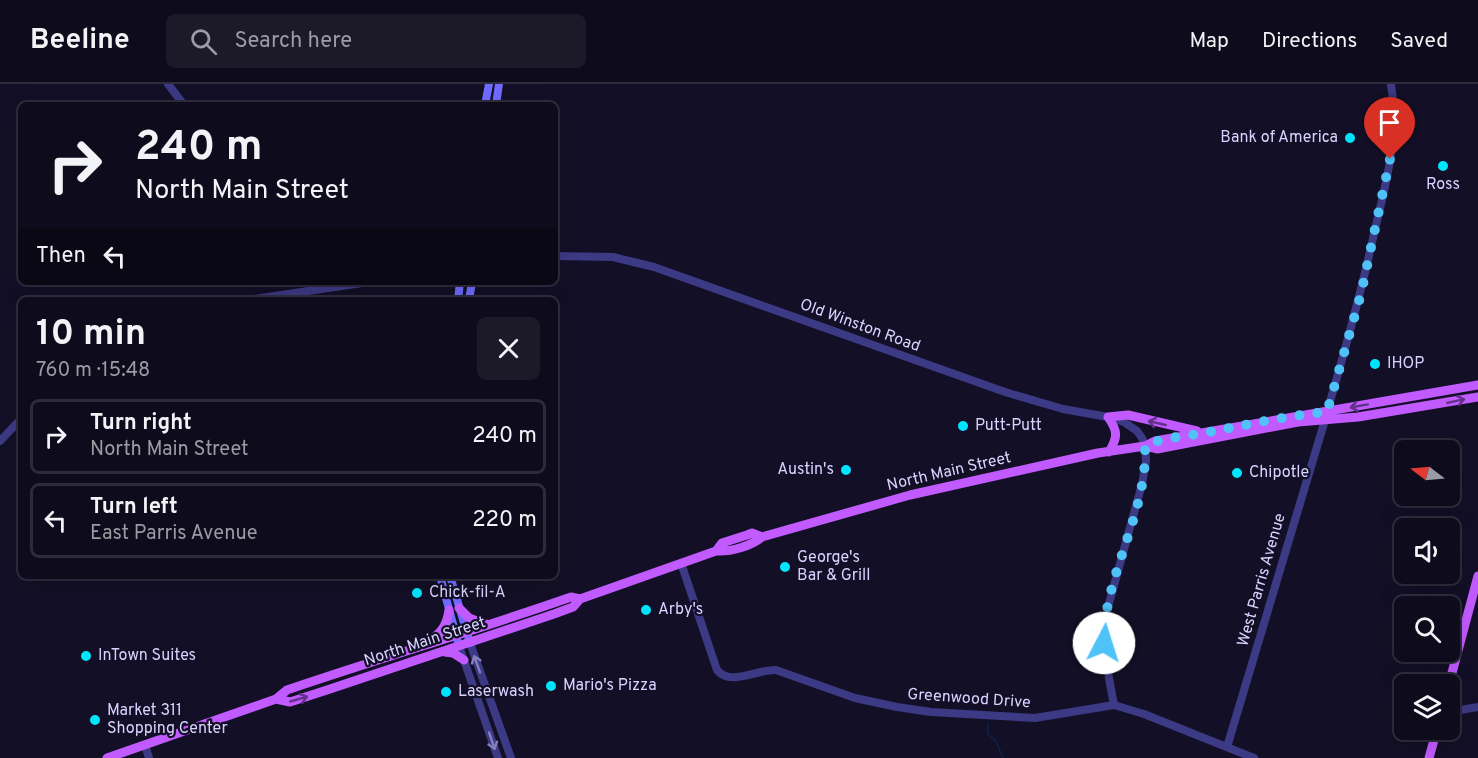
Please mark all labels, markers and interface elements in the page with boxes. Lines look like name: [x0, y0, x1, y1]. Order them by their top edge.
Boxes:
search box: [166, 14, 586, 68]
text: Beeline: [30, 23, 130, 59]
icon: search: [187, 25, 220, 58]
text: Search here: [235, 28, 352, 55]
text: Map: [1189, 28, 1229, 55]
text: Directions: [1262, 28, 1357, 55]
text: Saved: [1390, 28, 1448, 55]
pin: [1364, 97, 1415, 159]
icon: arrive: [1373, 106, 1406, 139]
text: 240 m: [135, 122, 263, 175]
icon: right: [36, 126, 114, 204]
place label: Bank of America: [1220, 128, 1338, 148]
marker: Bank of America: [1343, 131, 1357, 145]
marker: Ross: [1436, 159, 1450, 173]
text: North Main Street: [135, 174, 349, 208]
place label: Ross: [1426, 175, 1460, 195]
icon: left: [98, 240, 131, 273]
text: Then: [36, 243, 86, 270]
street label: Old Winston Road: [797, 295, 923, 357]
text: 10 min: [36, 312, 146, 358]
button: close: [477, 317, 540, 380]
place label: IHOP: [1387, 354, 1424, 374]
marker: IHOP: [1368, 357, 1382, 371]
text: 760 m · 15:48: [36, 358, 150, 384]
one-way arrow: [1446, 395, 1465, 406]
one-way arrow: [1350, 401, 1370, 412]
text: Turn right: [90, 410, 192, 437]
place label: Putt-Putt: [975, 416, 1042, 436]
one-way arrow: [1147, 416, 1166, 428]
marker: Putt-Putt: [956, 419, 970, 433]
icon: right: [39, 420, 72, 453]
text: 240 m: [472, 423, 537, 450]
text: North Main Street: [90, 437, 249, 463]
north arrow: [1394, 440, 1460, 506]
map controls: [1394, 440, 1460, 740]
street label: North Main Street: [885, 448, 1013, 496]
place label: Austin's: [777, 460, 834, 480]
marker: Austin's: [839, 463, 853, 477]
place label: Chipotle: [1249, 463, 1309, 483]
marker: Chipotle: [1230, 466, 1244, 480]
text: Turn left: [90, 494, 178, 521]
icon: left: [39, 504, 72, 537]
text: 220 m: [472, 507, 537, 534]
street label: West Parris Avenue: [1233, 511, 1291, 649]
button: sound: [1394, 518, 1460, 584]
text: East Parris Avenue: [90, 521, 257, 547]
place label: George's Bar & Grill: [797, 548, 870, 586]
marker: George's Bar & Grill: [778, 560, 792, 574]
place label: Chick-fil-A: [429, 583, 506, 603]
marker: Chick-fil-A: [410, 586, 424, 600]
button: search: [1394, 596, 1460, 662]
place label: Arby's: [658, 600, 703, 620]
marker: Arby's: [639, 603, 653, 617]
position arrow: [1072, 611, 1136, 675]
street label: North Main Street: [362, 613, 488, 671]
place label: InTown Suites: [98, 646, 196, 666]
marker: InTown Suites: [79, 649, 93, 663]
one-way arrow: [470, 655, 481, 673]
button: layers: [1394, 674, 1460, 740]
place label: Mario's Pizza: [563, 676, 657, 696]
marker: Mario's Pizza: [544, 679, 558, 693]
place label: Laserwash: [458, 682, 534, 702]
marker: Laserwash: [439, 685, 453, 699]
street label: Greenwood Drive: [907, 685, 1031, 713]
one-way arrow: [289, 693, 308, 704]
place label: Market 311 Shopping Center: [107, 701, 228, 739]
marker: Market 311 Shopping Center: [88, 713, 102, 727]
one-way arrow: [487, 731, 498, 750]

